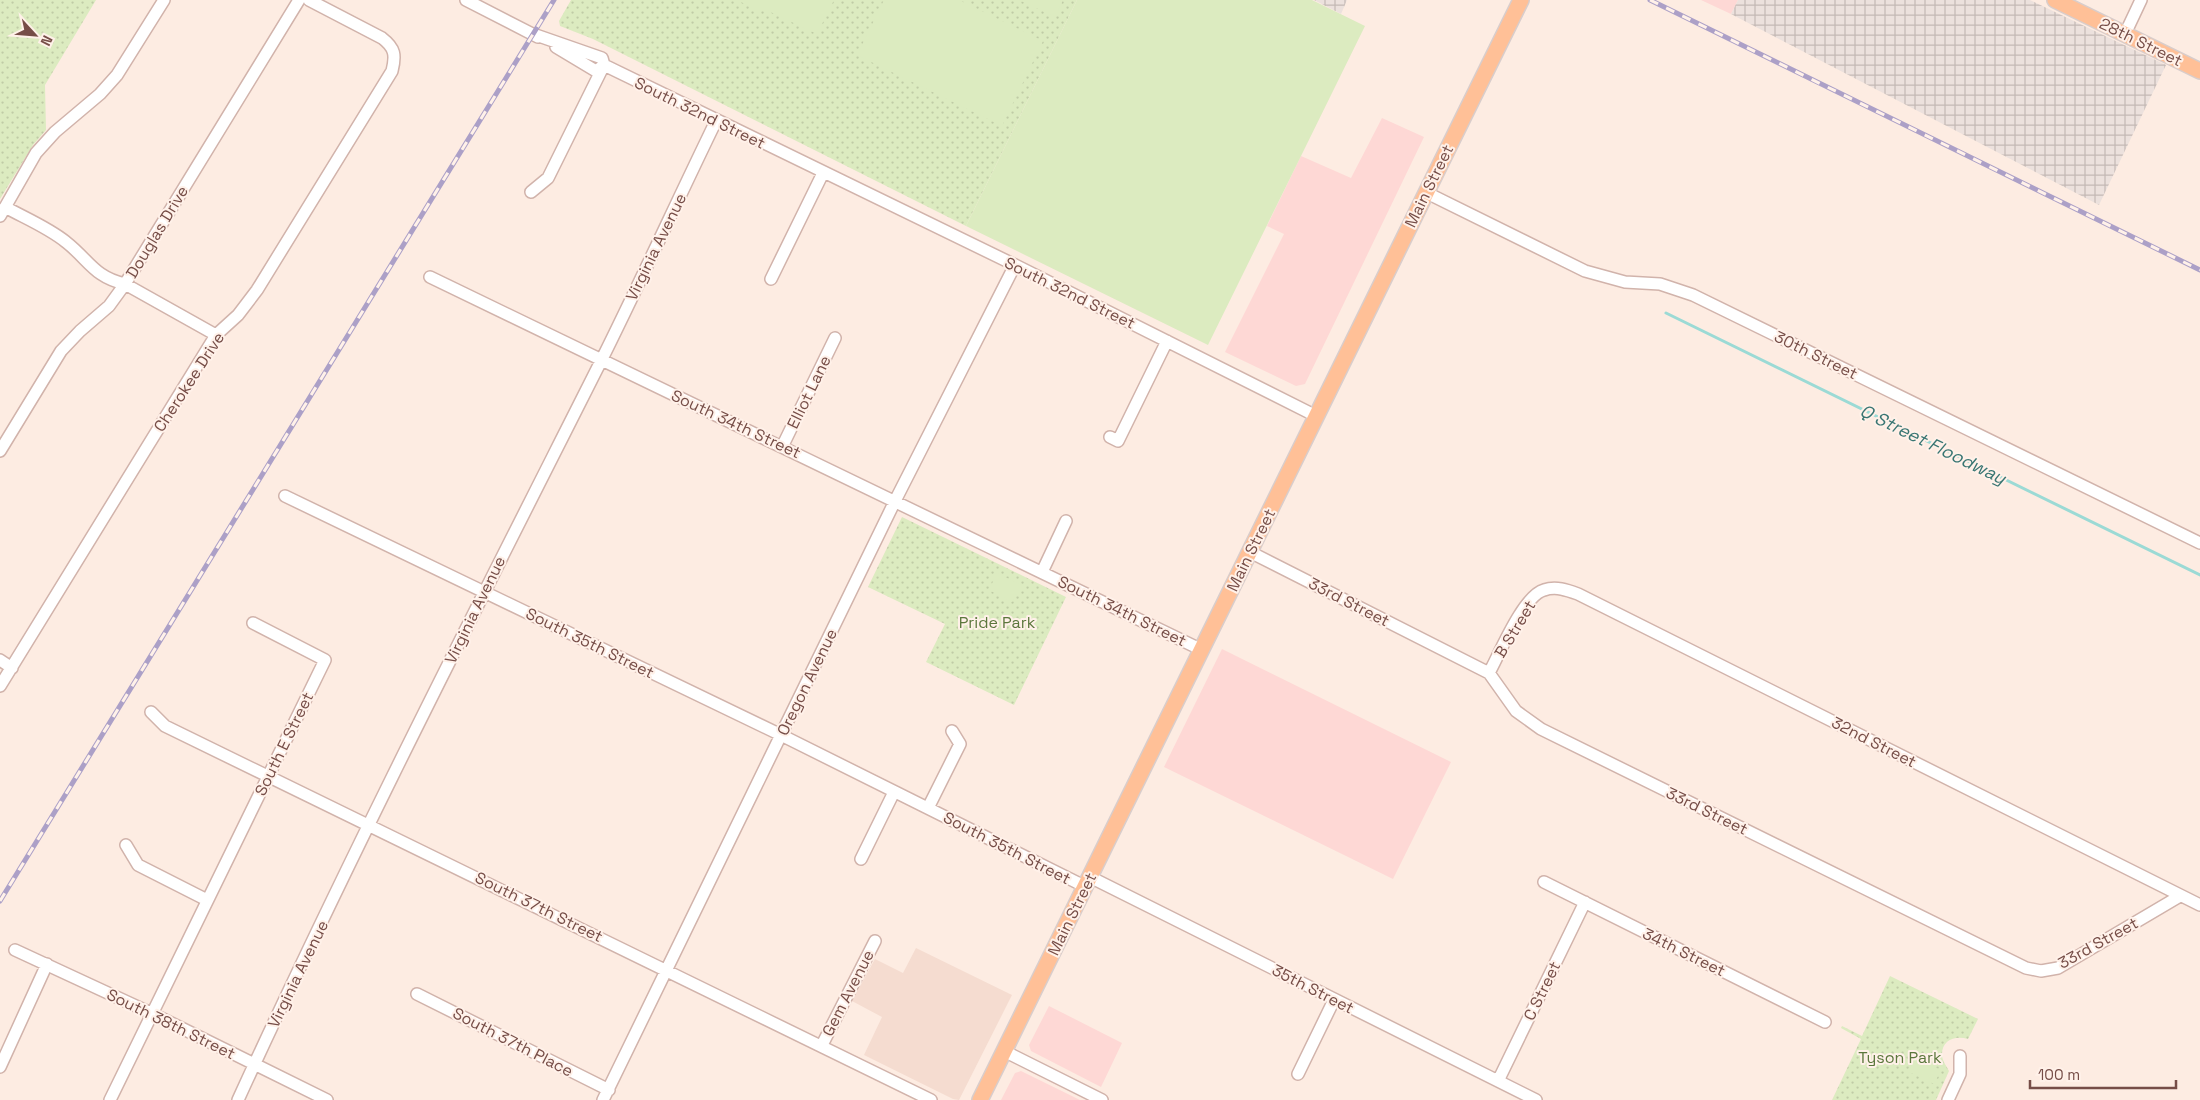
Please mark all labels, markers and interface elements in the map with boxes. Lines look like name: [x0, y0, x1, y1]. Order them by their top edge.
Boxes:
north arrow: [10, 10, 60, 60]
street label: 28th Street: [2096, 13, 2186, 71]
text: N: [37, 33, 57, 49]
street label: South 32nd Street: [631, 72, 769, 154]
street label: Main Street: [1400, 141, 1458, 231]
street label: Douglas Drive: [121, 182, 193, 282]
street label: Virginia Avenue: [621, 190, 691, 304]
street label: South 32nd Street: [1001, 252, 1139, 334]
street label: 30th Street: [1771, 326, 1861, 384]
street label: Cherokee Drive: [149, 328, 229, 436]
street label: Elliot Lane: [782, 352, 836, 432]
street label: South 34th Street: [668, 385, 804, 463]
water label: Q Street Floodway: [1856, 399, 2011, 490]
street label: Main Street: [1222, 505, 1280, 595]
street label: Virginia Avenue: [440, 553, 510, 667]
street label: South 34th Street: [1054, 571, 1190, 651]
street label: 33rd Street: [1305, 573, 1393, 631]
street label: B Street: [1490, 596, 1540, 662]
street label: South 35th Street: [522, 603, 658, 683]
park label: Pride Park: [959, 612, 1036, 633]
street label: Oregon Avenue: [772, 625, 842, 739]
street label: South E Street: [250, 689, 318, 799]
street label: 32nd Street: [1828, 712, 1920, 772]
street label: 33rd Street: [1663, 782, 1751, 840]
street label: South 35th Street: [940, 807, 1074, 889]
street label: South 37th Street: [472, 867, 606, 947]
street label: Main Street: [1043, 869, 1101, 959]
street label: 33rd Street: [2054, 912, 2142, 974]
street label: Virginia Avenue: [263, 917, 333, 1031]
street label: 34th Street: [1639, 923, 1729, 981]
street label: Gem Avenue: [817, 946, 879, 1040]
street label: C Street: [1519, 958, 1565, 1024]
street label: 35th Street: [1268, 959, 1358, 1019]
street label: South 38th Street: [103, 984, 239, 1064]
street label: South 37th Place: [449, 1003, 577, 1081]
park label: Tyson Park: [1858, 1047, 1942, 1068]
scale bar: [2030, 1058, 2176, 1090]
text: 100 m: [2038, 1065, 2080, 1084]

